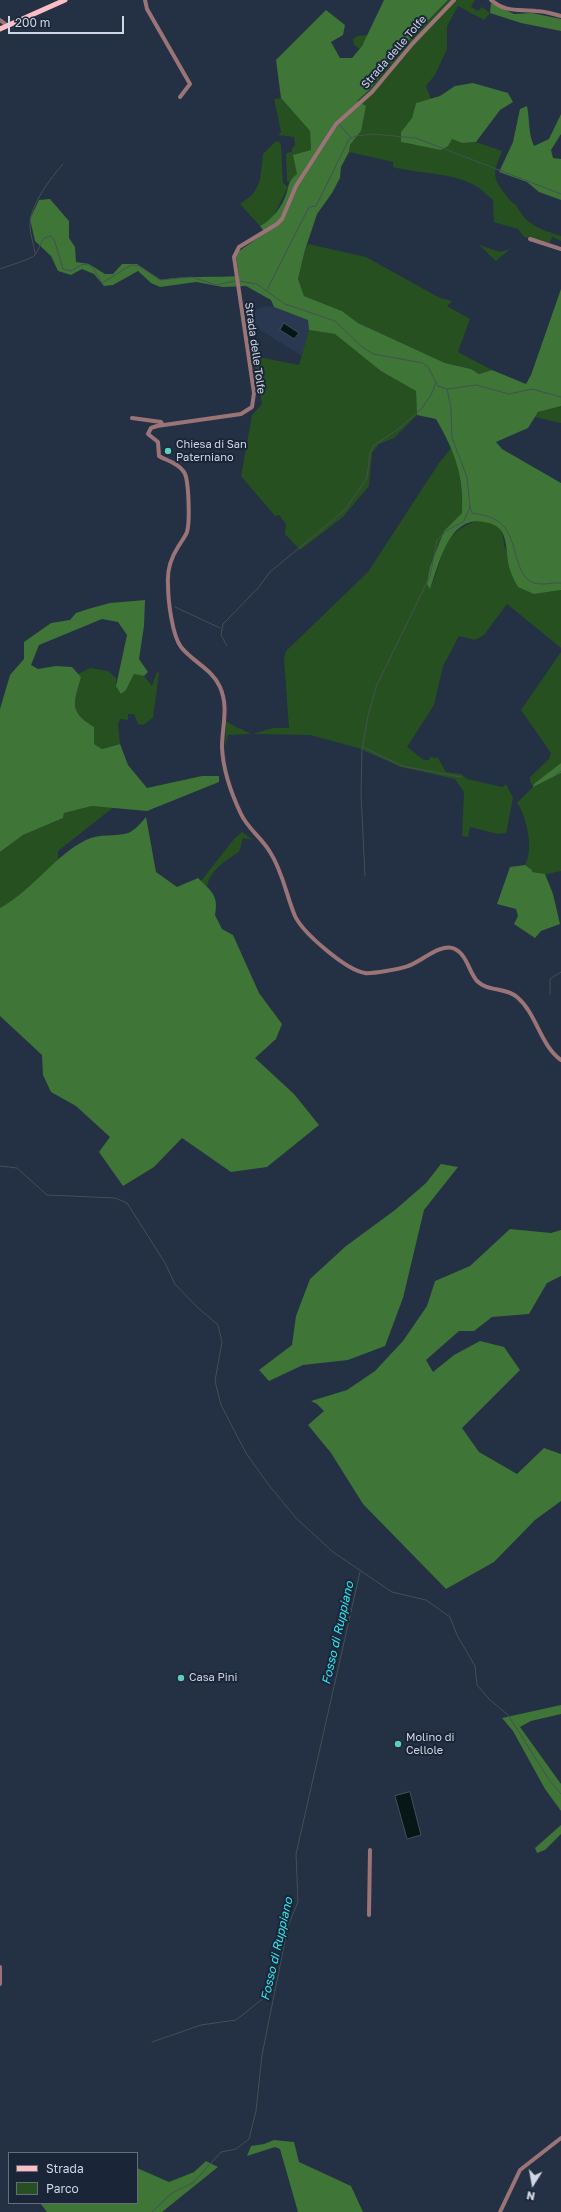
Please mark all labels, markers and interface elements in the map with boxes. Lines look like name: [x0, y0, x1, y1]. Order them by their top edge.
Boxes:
scale bar: [10, 8, 126, 34]
street label: Strada delle Tolfe: [359, 13, 429, 91]
text: 200 m: [15, 15, 50, 30]
street label: Strada delle Tolfe: [242, 301, 268, 395]
place label: Chiesa di San Paterniano: [176, 438, 247, 464]
marker: Chiesa di San Paterniano: [163, 446, 173, 456]
water label: Fosso di Ruppiano: [319, 1580, 357, 1686]
place label: Casa Pini: [189, 1671, 237, 1685]
marker: Casa Pini: [176, 1673, 186, 1683]
place label: Molino di Cellole: [406, 1731, 454, 1757]
marker: Molino di Cellole: [393, 1739, 403, 1749]
water label: Fosso di Ruppiano: [258, 1896, 296, 2002]
legend: [8, 2152, 138, 2204]
text: Strada: [46, 2161, 84, 2176]
north arrow: [513, 2164, 553, 2204]
text: Parco: [46, 2181, 79, 2196]
text: N: [525, 2189, 536, 2203]

